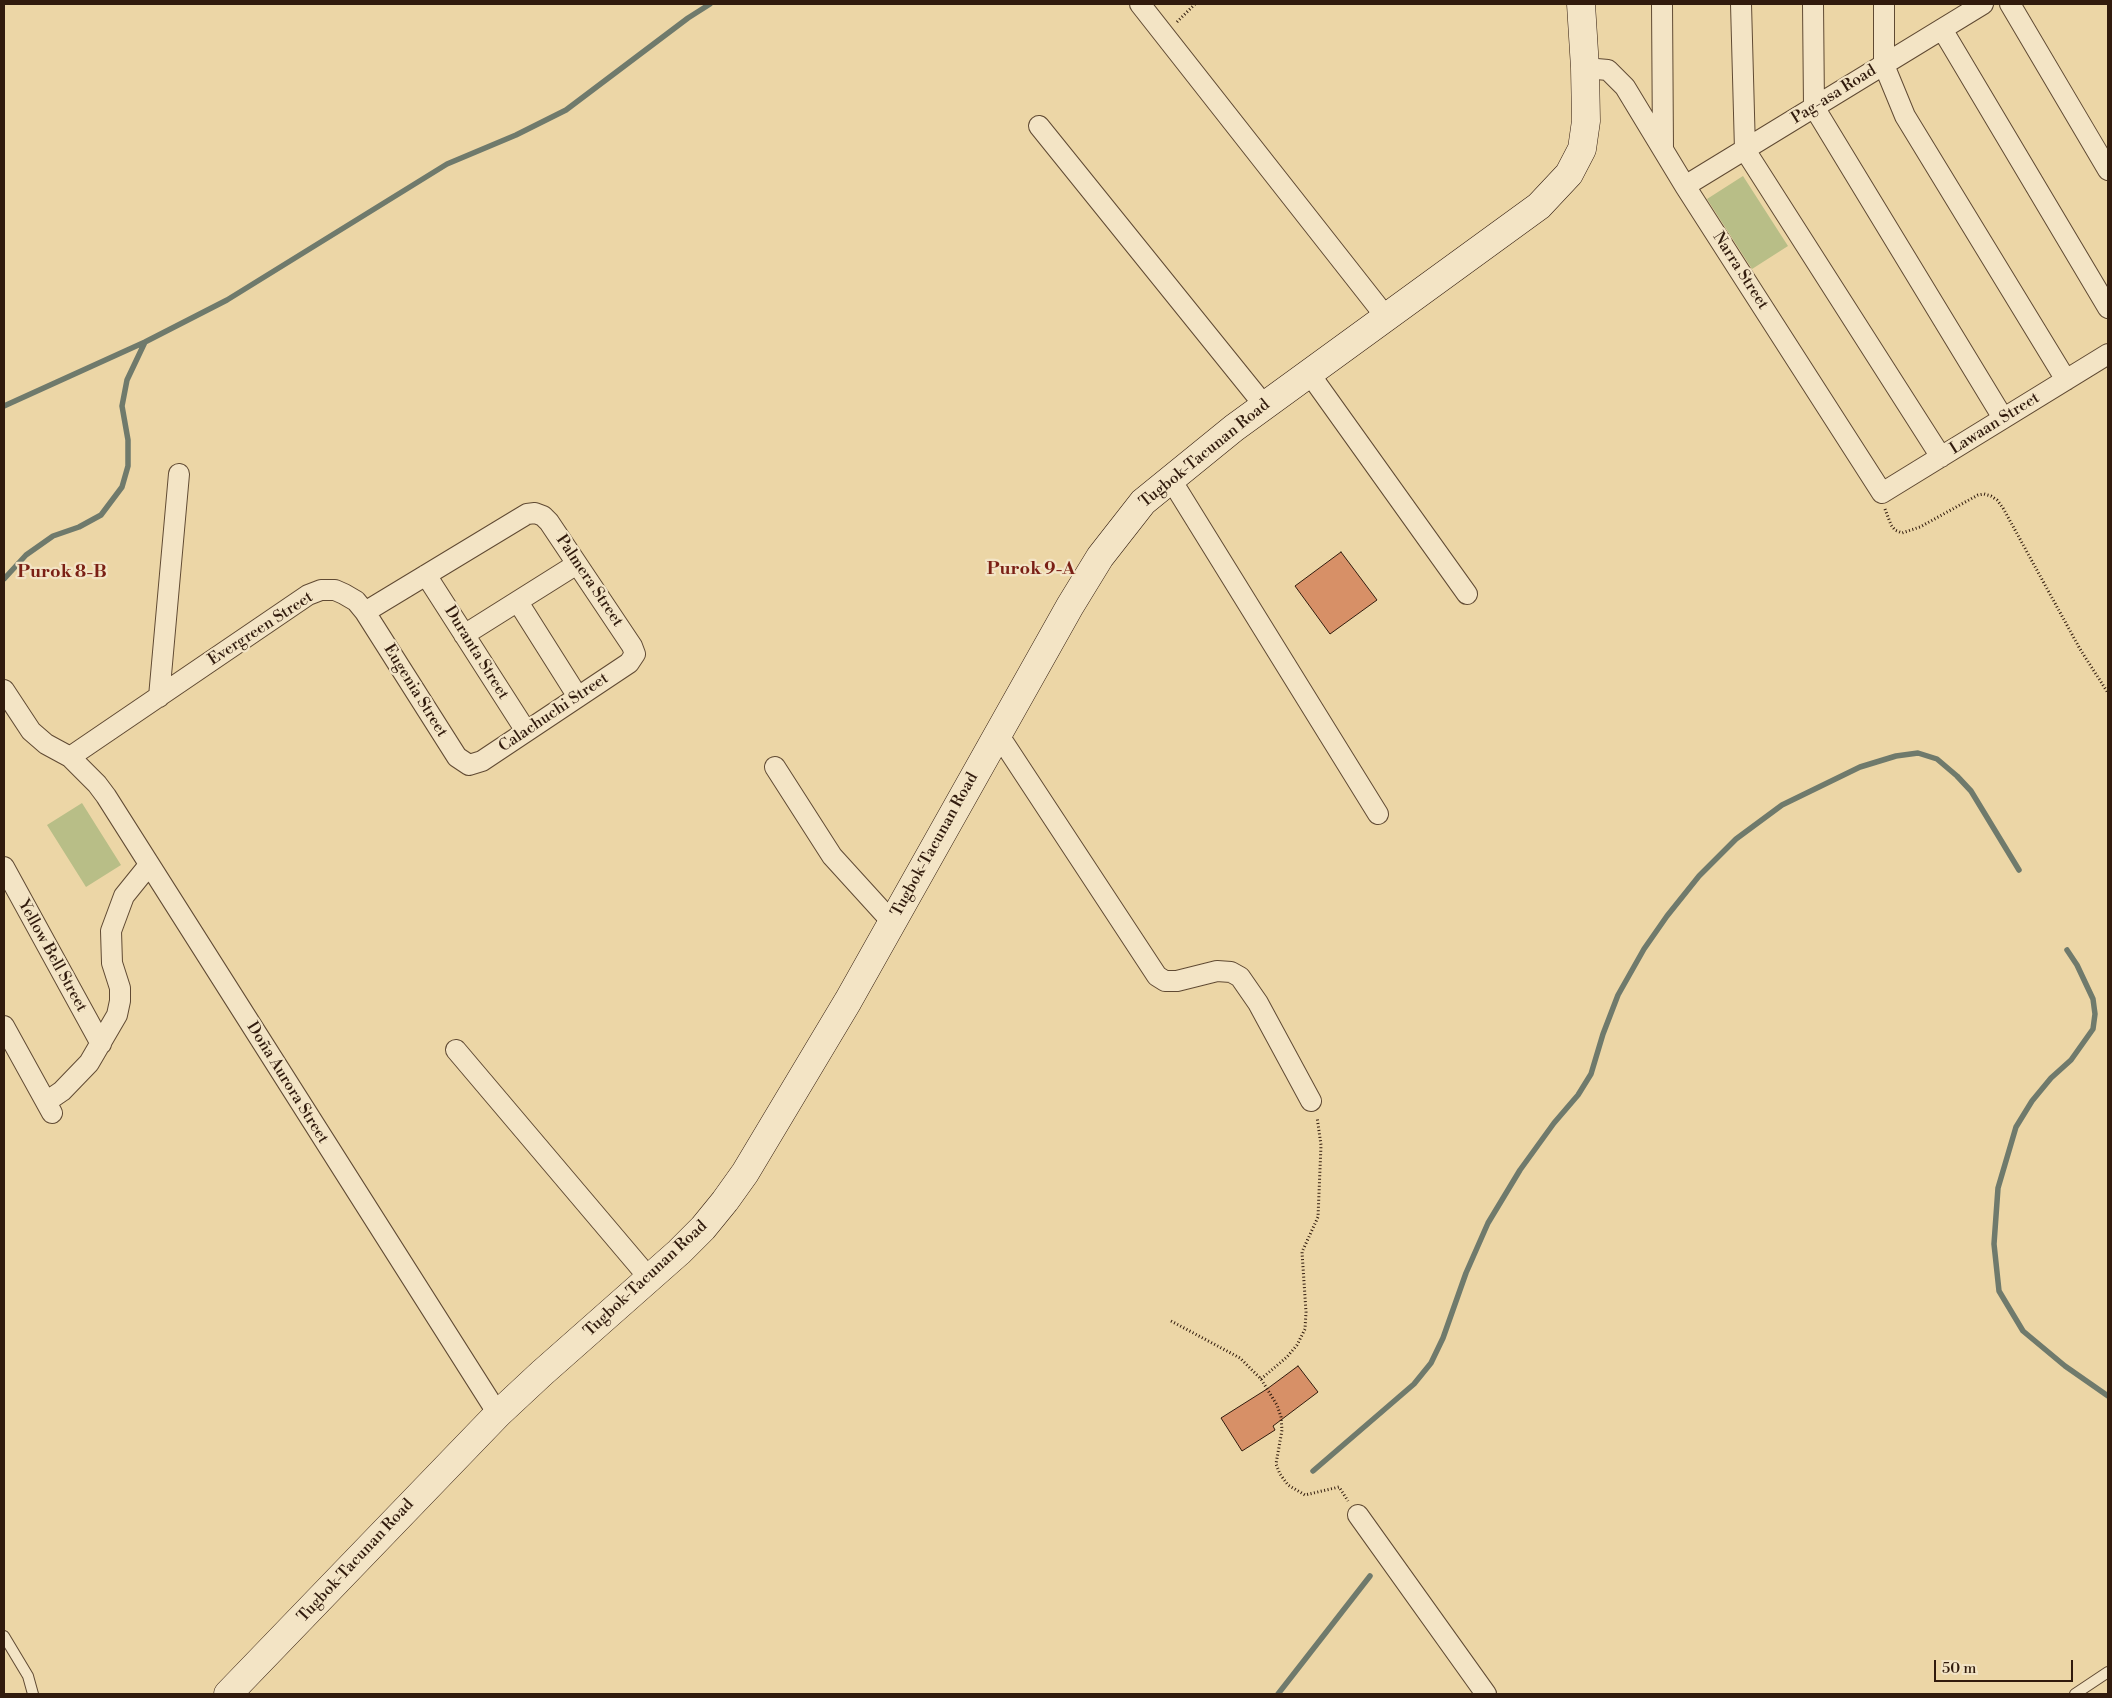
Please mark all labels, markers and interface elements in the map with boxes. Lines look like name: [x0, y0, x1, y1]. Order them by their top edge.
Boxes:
street label: Pag-asa Road: [1788, 61, 1880, 129]
street label: Narra Street: [1708, 229, 1772, 313]
street label: Lawaan Street: [1947, 389, 2043, 459]
street label: Tugbok-Tacunan Road: [1136, 396, 1274, 512]
street label: Palmera Street: [551, 531, 627, 631]
district label: Purok 9-A: [987, 559, 1075, 581]
district label: Purok 8-B: [17, 562, 107, 584]
street label: Evergreen Street: [205, 588, 317, 670]
street label: Duranta Street: [440, 603, 512, 703]
street label: Eugenia Street: [379, 641, 451, 741]
street label: Calachuchi Street: [496, 669, 612, 757]
street label: Tugbok-Tacunan Road: [887, 770, 983, 920]
street label: Yellow Bell Street: [13, 896, 91, 1016]
street label: Doña Aurora Street: [242, 1019, 332, 1147]
street label: Tugbok-Tacunan Road: [580, 1217, 712, 1341]
street label: Tugbok-Tacunan Road: [294, 1495, 418, 1627]
scale bar: [1937, 1650, 2076, 1682]
text: 50 m: [1942, 1659, 1976, 1678]

